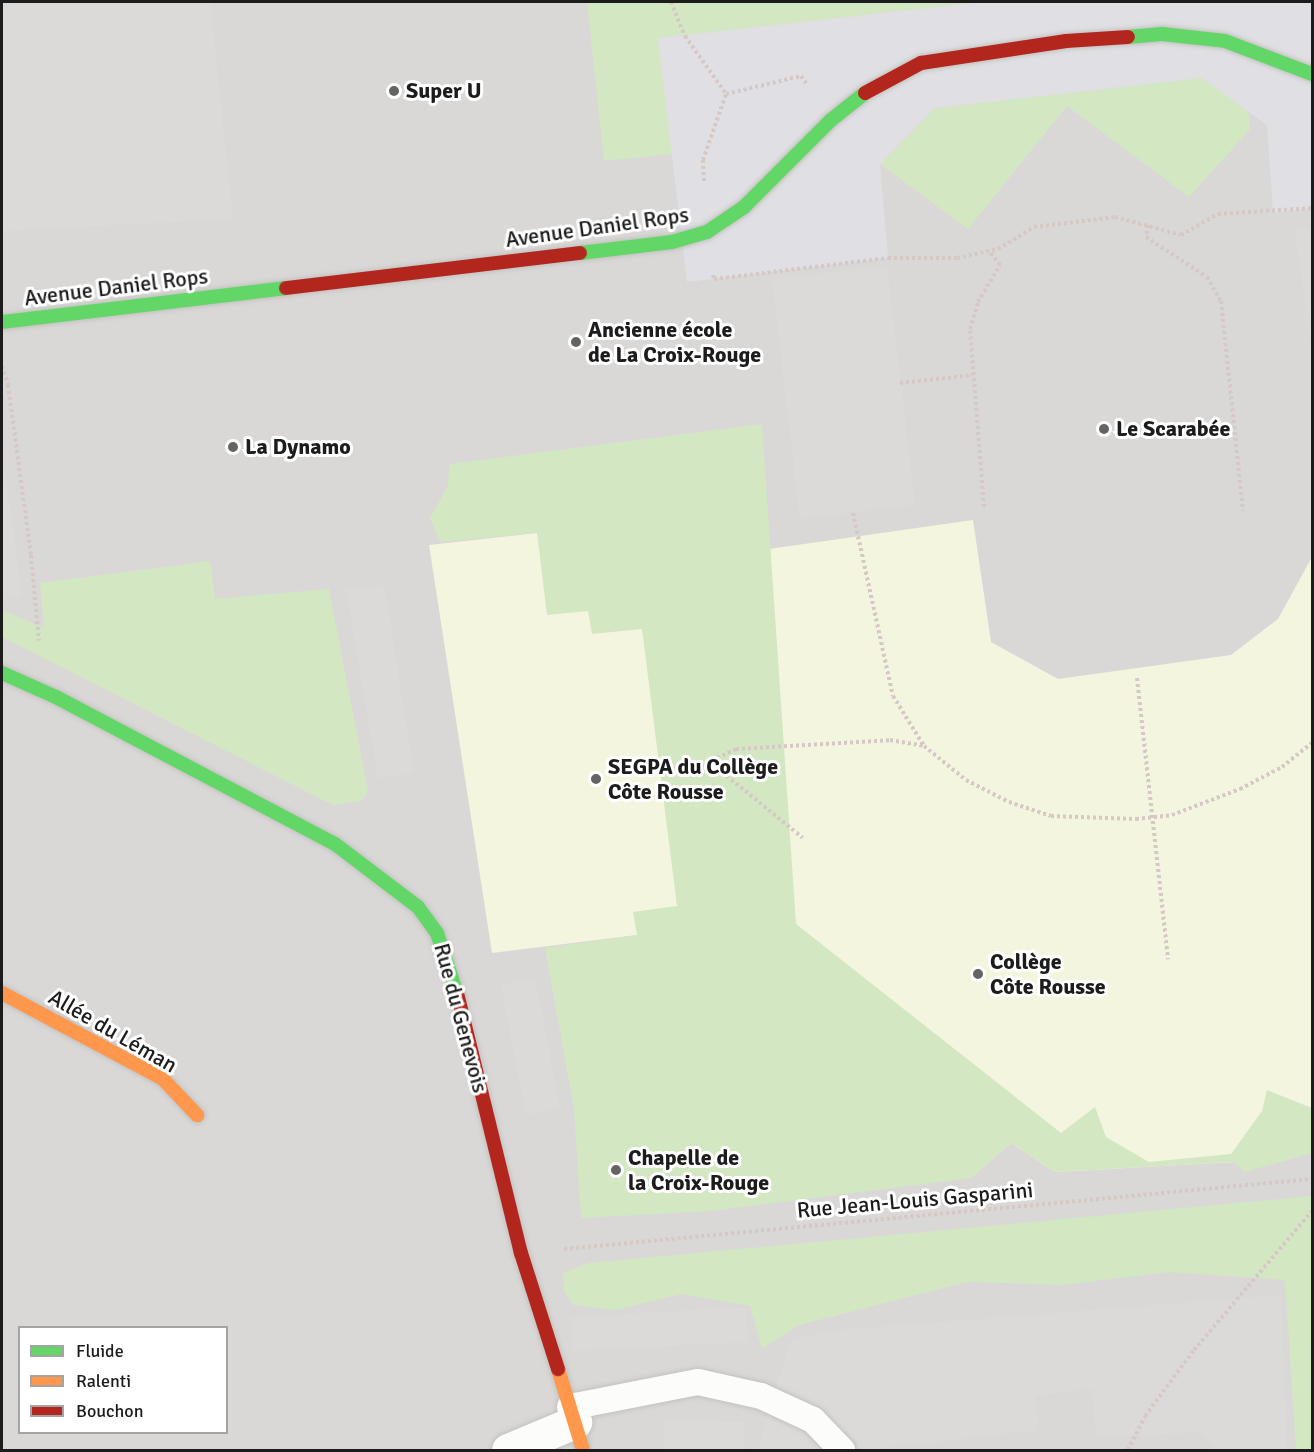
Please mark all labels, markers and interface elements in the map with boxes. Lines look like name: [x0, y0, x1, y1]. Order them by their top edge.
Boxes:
place label: Super U: [406, 78, 481, 104]
marker: Super U: [387, 84, 401, 98]
street label: Avenue Daniel Rops: [504, 201, 690, 253]
street label: Avenue Daniel Rops: [23, 263, 209, 311]
place label: Ancienne école de La Croix-Rouge: [588, 316, 761, 368]
marker: Ancienne école de La Croix-Rouge: [569, 335, 583, 349]
place label: Le Scarabée: [1116, 416, 1230, 442]
marker: Le Scarabée: [1097, 422, 1111, 436]
place label: La Dynamo: [245, 434, 351, 460]
marker: La Dynamo: [226, 440, 240, 454]
place label: SEGPA du Collège Côte Rousse: [608, 753, 778, 804]
marker: SEGPA du Collège Côte Rousse: [589, 772, 603, 786]
street label: Rue du Genevois: [428, 940, 494, 1096]
place label: Collège Côte Rousse: [990, 948, 1106, 999]
marker: Collège Côte Rousse: [971, 967, 985, 981]
street label: Allée du Léman: [44, 984, 182, 1078]
place label: Chapelle de la Croix-Rouge: [628, 1144, 769, 1196]
marker: Chapelle de la Croix-Rouge: [609, 1163, 623, 1177]
street label: Rue Jean-Louis Gasparini: [796, 1177, 1034, 1223]
legend: [18, 1326, 228, 1434]
text: Fluide: [76, 1340, 124, 1362]
text: Ralenti: [76, 1370, 131, 1392]
text: Bouchon: [76, 1400, 144, 1422]

